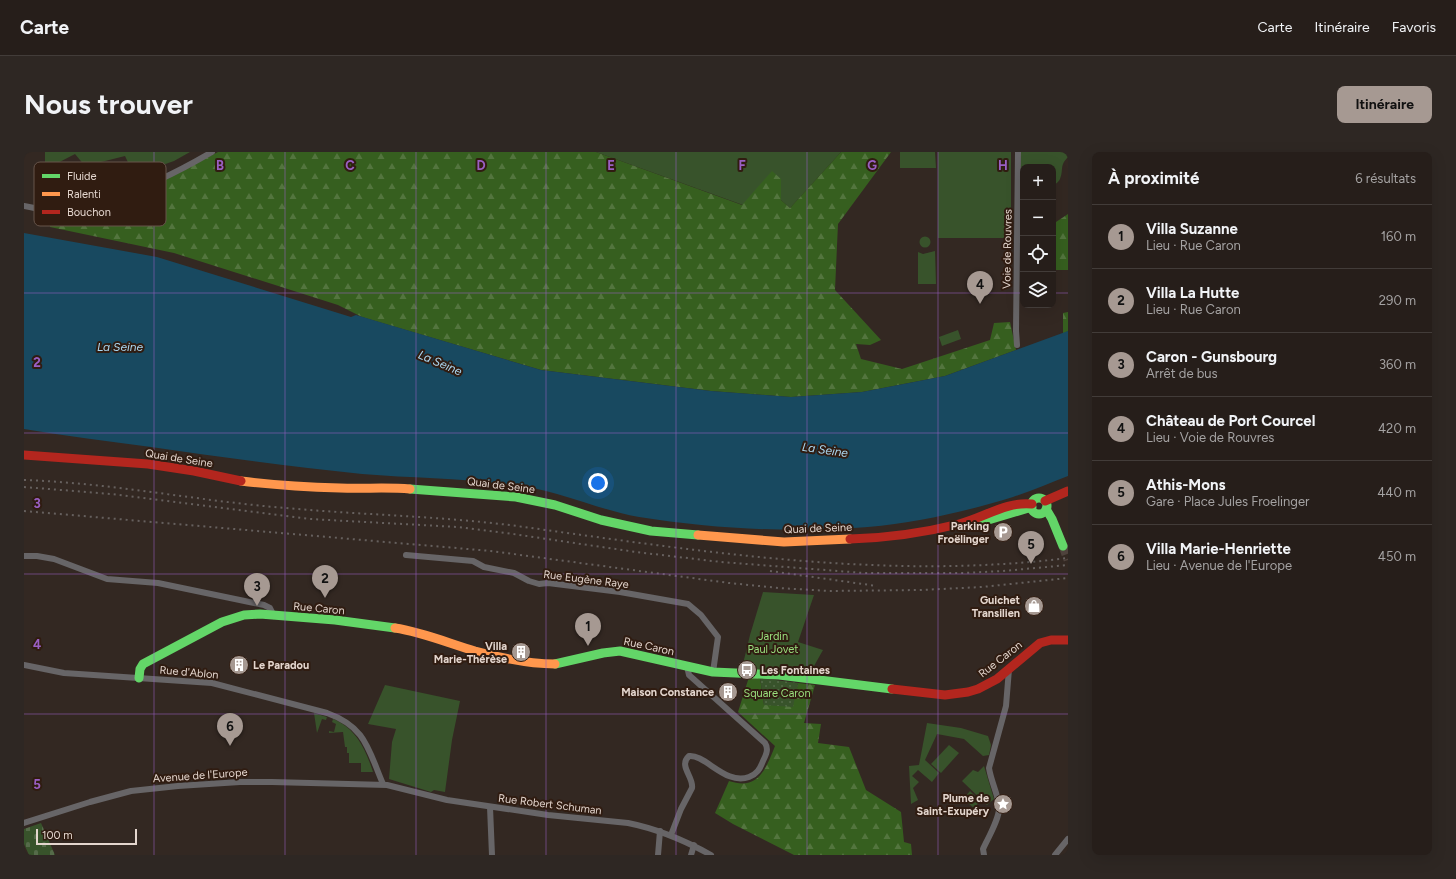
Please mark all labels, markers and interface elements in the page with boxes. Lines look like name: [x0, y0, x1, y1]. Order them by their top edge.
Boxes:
text: Carte: [20, 16, 69, 39]
text: Carte: [1258, 19, 1292, 36]
text: Itinéraire: [1314, 19, 1370, 36]
text: Favoris: [1392, 19, 1436, 36]
button: Itinéraire: [1337, 86, 1432, 123]
text: Nous trouver: [24, 87, 193, 121]
text: B: [216, 158, 224, 173]
text: C: [345, 158, 355, 173]
text: D: [476, 158, 486, 173]
text: E: [607, 158, 615, 173]
text: F: [738, 158, 746, 173]
text: G: [867, 158, 877, 173]
text: H: [998, 158, 1008, 173]
legend: [34, 162, 166, 226]
map controls: [1020, 164, 1056, 308]
button: +: [1020, 164, 1056, 200]
text: À proximité: [1108, 168, 1199, 188]
text: Fluide: [67, 170, 97, 183]
text: 6 résultats: [1355, 171, 1416, 186]
text: Ralenti: [67, 188, 101, 201]
button: −: [1020, 200, 1056, 236]
text: Bouchon: [67, 206, 111, 219]
street label: Voie de Rouvres: [1000, 209, 1015, 289]
text: Villa Suzanne: [1146, 220, 1238, 238]
text: 1: [1118, 229, 1124, 244]
text: 160 m: [1381, 229, 1416, 244]
button: locate: [1020, 236, 1056, 272]
text: Lieu · Rue Caron: [1146, 238, 1241, 253]
pin: 4: [967, 271, 993, 304]
button: layers: [1020, 272, 1056, 308]
text: Villa La Hutte: [1146, 284, 1239, 302]
text: 2: [1117, 293, 1125, 308]
text: 290 m: [1379, 293, 1416, 308]
text: Lieu · Rue Caron: [1146, 302, 1241, 317]
water label: La Seine: [97, 340, 144, 354]
water label: La Seine: [416, 348, 464, 379]
text: Caron - Gunsbourg: [1146, 348, 1277, 366]
text: 2: [33, 355, 41, 370]
text: 3: [1117, 357, 1125, 372]
text: 360 m: [1379, 357, 1416, 372]
text: Arrêt de bus: [1146, 366, 1218, 381]
text: Château de Port Courcel: [1146, 412, 1315, 430]
text: 4: [1117, 421, 1125, 436]
text: 420 m: [1378, 421, 1416, 436]
text: Lieu · Voie de Rouvres: [1146, 430, 1274, 445]
water label: La Seine: [801, 440, 849, 460]
street label: Quai de Seine: [144, 447, 214, 470]
your location: [588, 473, 608, 493]
street label: Quai de Seine: [466, 475, 536, 496]
text: Athis-Mons: [1146, 476, 1225, 494]
text: 5: [1117, 485, 1125, 500]
text: 440 m: [1377, 485, 1416, 500]
text: Gare · Place Jules Froelinger: [1146, 494, 1309, 509]
text: 3: [33, 496, 41, 511]
place label: Parking Froëlinger: [938, 520, 990, 546]
street label: Quai de Seine: [784, 521, 852, 536]
parking icon: Parking Froëlinger: [992, 521, 1014, 543]
pin: 5: [1018, 531, 1044, 564]
text: Villa Marie-Henriette: [1146, 540, 1291, 558]
text: 6: [1117, 549, 1125, 564]
text: 450 m: [1378, 549, 1416, 564]
text: Lieu · Avenue de l'Europe: [1146, 558, 1292, 573]
pin: 2: [312, 565, 338, 598]
street label: Rue Eugène Raye: [543, 568, 629, 591]
pin: 3: [244, 573, 270, 606]
place label: Guichet Transilien: [972, 594, 1021, 620]
shop icon: Guichet Transilien: [1023, 595, 1045, 617]
street label: Rue Caron: [293, 600, 345, 617]
pin: 1: [575, 613, 601, 646]
park label: Jardin Paul Jovet: [748, 630, 798, 656]
street label: Rue Caron: [622, 635, 675, 658]
text: 4: [33, 637, 41, 652]
street label: Rue Caron: [976, 638, 1025, 680]
place label: Villa Marie-Thérèse: [434, 640, 507, 666]
building icon: Villa Marie-Thérèse: [510, 641, 532, 663]
building icon: Le Paradou: [228, 654, 250, 676]
place label: Le Paradou: [253, 659, 309, 672]
bus stop icon: Les Fontaines: [736, 659, 758, 681]
street label: Rue d'Ablon: [159, 663, 219, 682]
place label: Les Fontaines: [761, 664, 830, 677]
building icon: Maison Constance: [717, 681, 739, 703]
place label: Maison Constance: [621, 686, 714, 699]
park label: Square Caron: [743, 687, 811, 700]
pin: 6: [217, 713, 243, 746]
street label: Avenue de l'Europe: [152, 766, 248, 785]
text: 5: [33, 777, 41, 792]
street label: Rue Robert Schuman: [497, 792, 602, 817]
place label: Plume de Saint-Exupéry: [917, 792, 990, 818]
place icon: Plume de Saint-Exupéry: [992, 793, 1014, 815]
scale bar: [36, 827, 137, 846]
text: 100 m: [42, 829, 73, 842]

